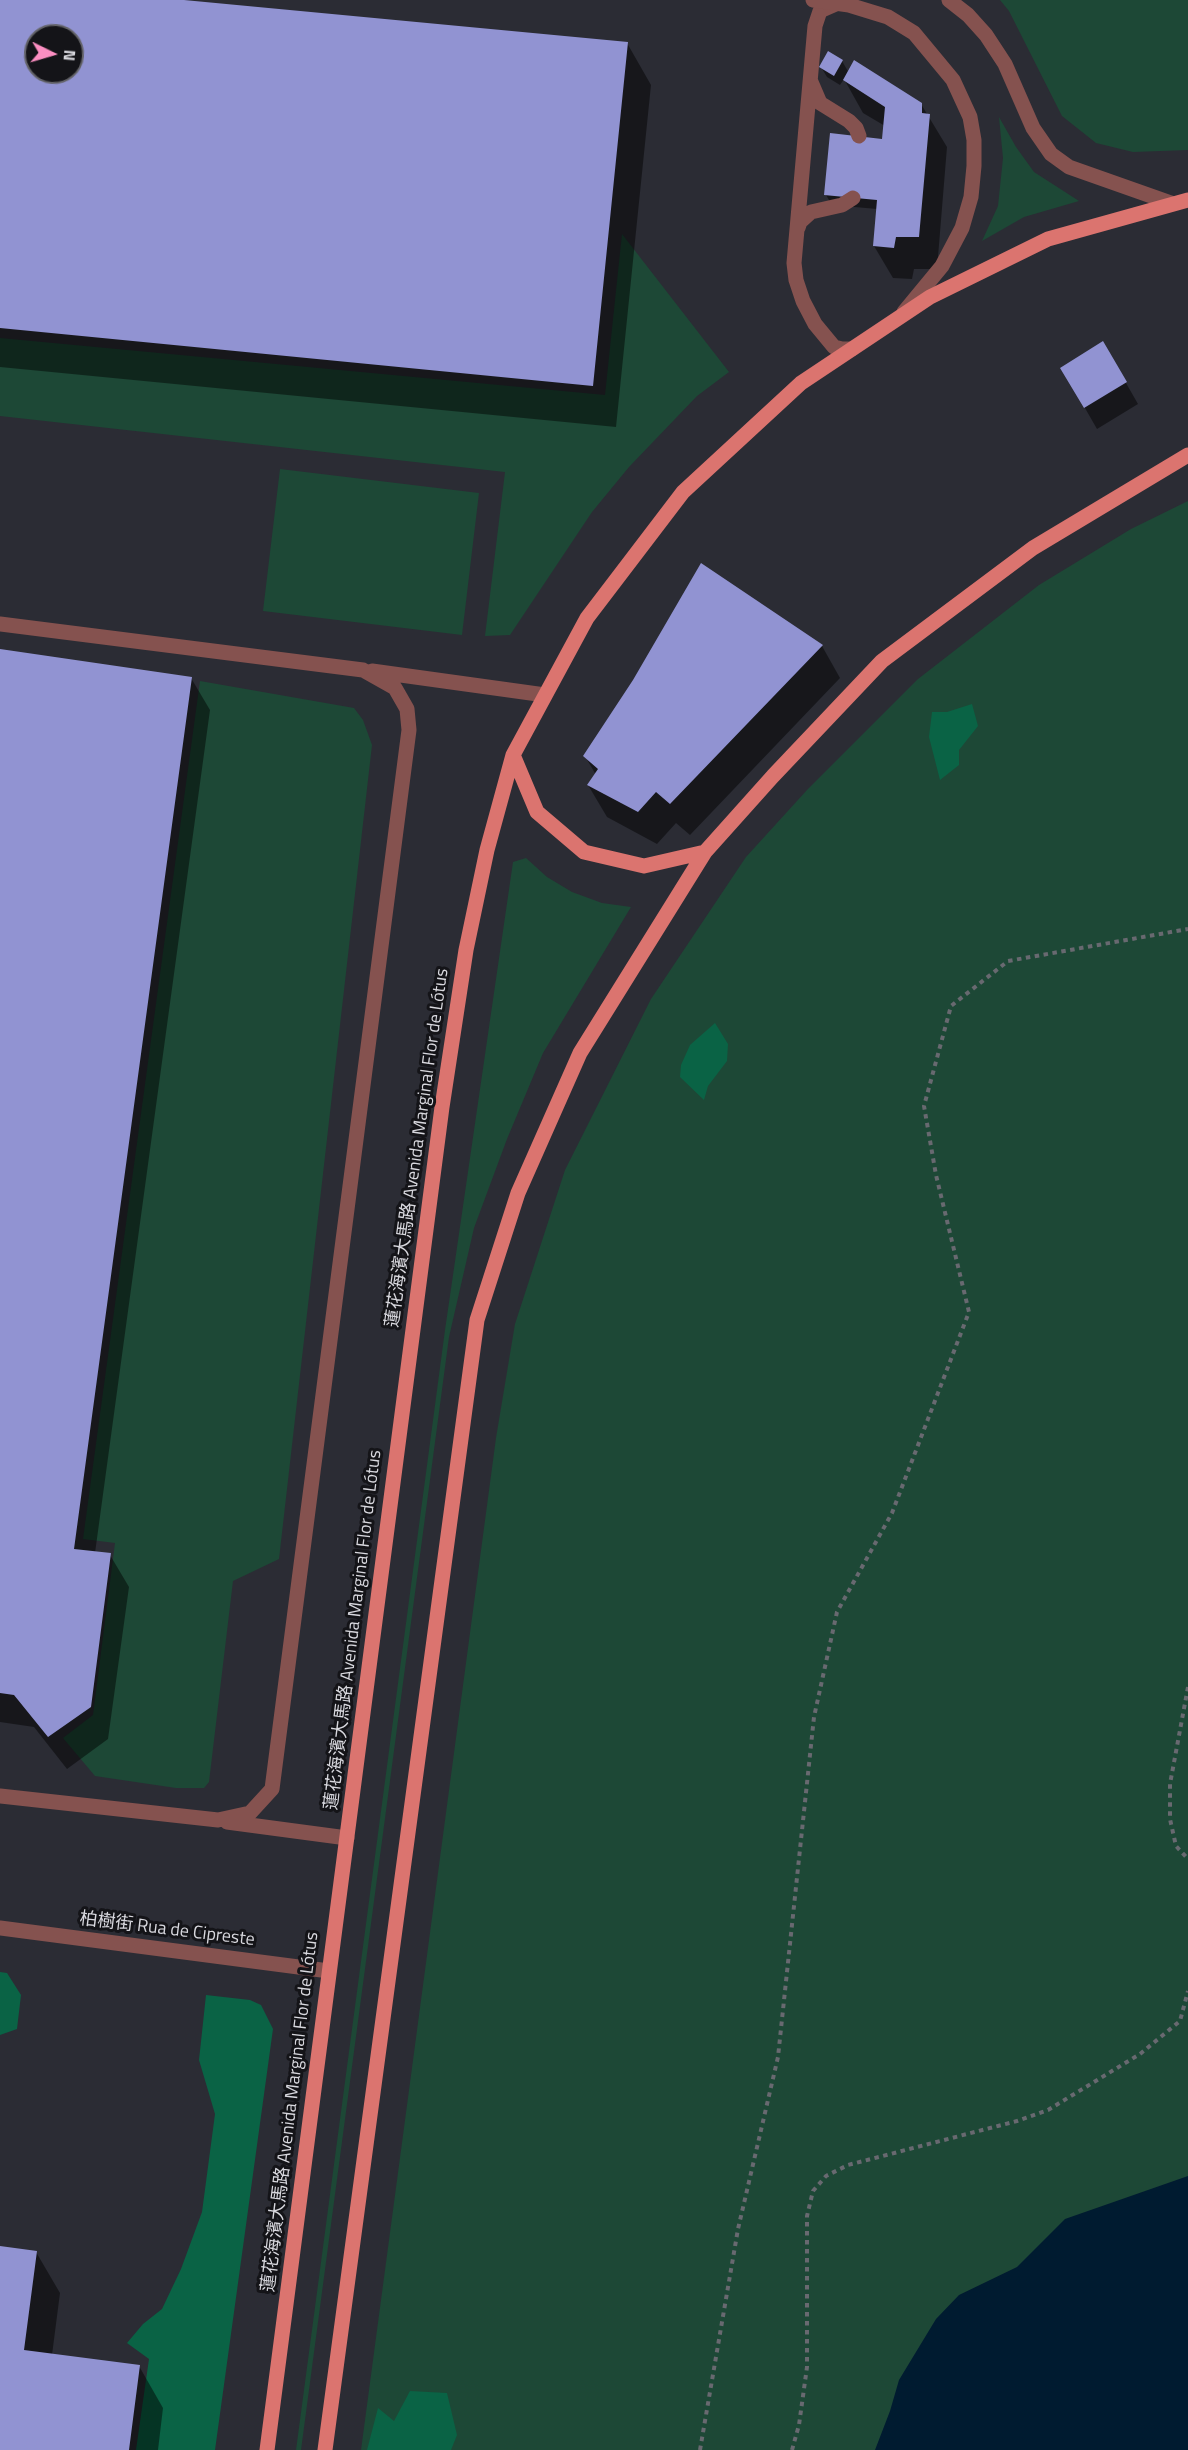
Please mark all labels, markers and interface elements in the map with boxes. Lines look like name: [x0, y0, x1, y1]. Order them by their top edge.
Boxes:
north arrow: [24, 24, 84, 84]
text: N: [58, 49, 82, 62]
street label: 蓮花海濱大馬路 Avenida Marginal Flor de Lótus: [382, 967, 454, 1329]
street label: 蓮花海濱大馬路 Avenida Marginal Flor de Lótus: [321, 1449, 387, 1811]
street label: 柏樹街 Rua de Cipreste: [78, 1909, 256, 1951]
street label: 蓮花海濱大馬路 Avenida Marginal Flor de Lótus: [258, 1931, 324, 2293]

